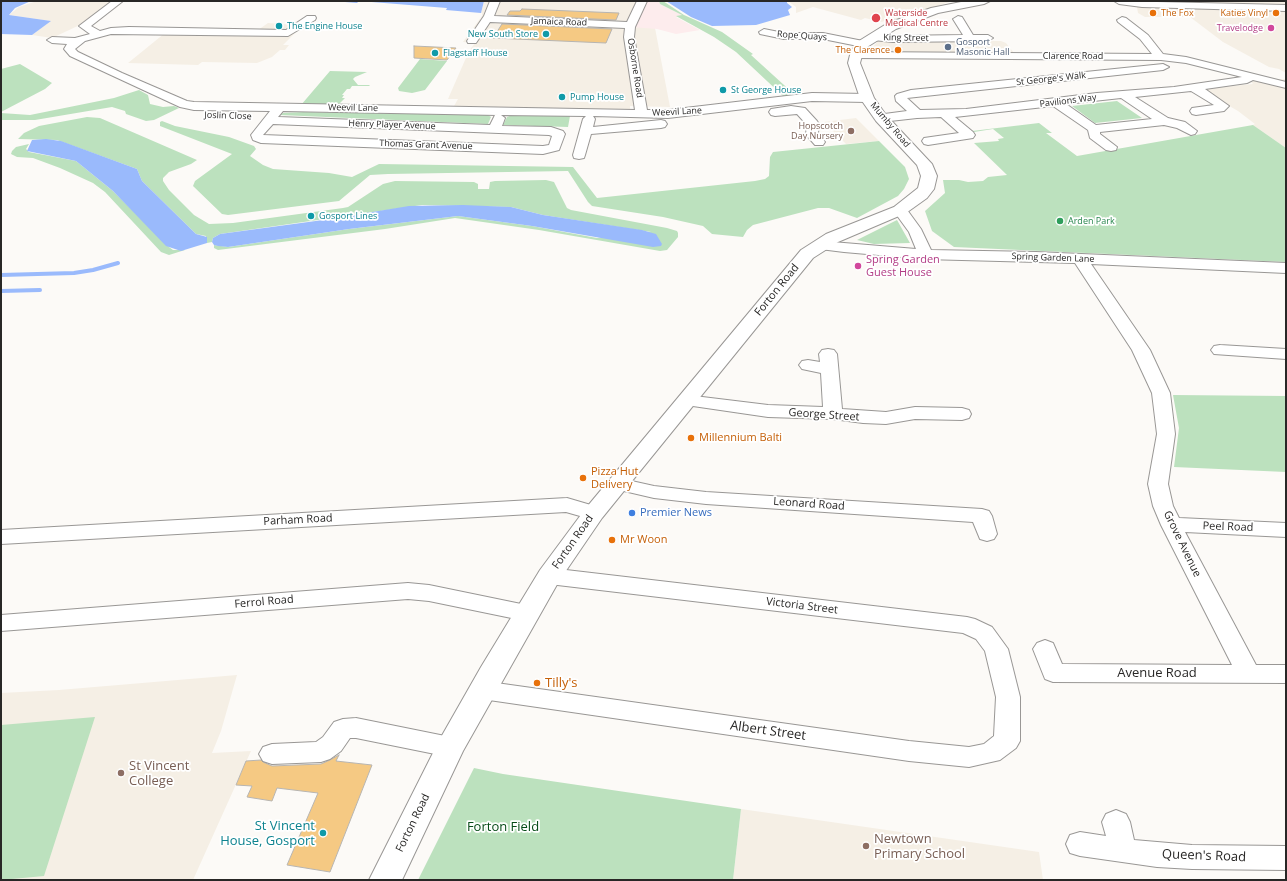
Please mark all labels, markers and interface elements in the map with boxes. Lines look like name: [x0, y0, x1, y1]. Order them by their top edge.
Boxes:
place label: Waterside Medical Centre: [885, 8, 948, 29]
marker: The Fox: [1148, 8, 1158, 18]
place label: The Fox: [1161, 8, 1194, 18]
place label: Katies Vinyl: [1220, 8, 1268, 18]
marker: Katies Vinyl: [1271, 8, 1281, 18]
marker: Waterside Medical Centre: [870, 12, 882, 24]
street label: Jamaica Road: [531, 16, 587, 28]
marker: The Engine House: [274, 21, 284, 31]
place label: The Engine House: [287, 21, 362, 31]
place label: Travelodge: [1217, 23, 1263, 33]
marker: Travelodge: [1266, 23, 1276, 33]
place label: New South Store: [468, 29, 538, 39]
marker: New South Store: [541, 29, 551, 39]
street label: Rope Quays: [777, 29, 827, 43]
street label: King Street: [883, 32, 929, 44]
street label: Osborne Road: [625, 37, 645, 99]
place label: Gosport Masonic Hall: [956, 37, 1009, 58]
marker: Gosport Masonic Hall: [943, 42, 953, 52]
place label: The Clarence: [836, 45, 890, 55]
marker: The Clarence: [893, 45, 903, 55]
marker: Flagstaff House: [430, 48, 440, 58]
place label: Flagstaff House: [443, 48, 508, 58]
street label: Clarence Road: [1043, 51, 1103, 61]
street label: St George's Walk: [1016, 70, 1086, 88]
marker: St George House: [718, 85, 728, 95]
place label: St George House: [731, 85, 801, 95]
marker: Pump House: [557, 92, 567, 102]
place label: Pump House: [570, 92, 624, 102]
street label: Pavilions Way: [1039, 92, 1097, 110]
street label: Mumby Road: [868, 100, 912, 150]
street label: Weevil Lane: [328, 102, 378, 114]
street label: Weevil Lane: [652, 105, 702, 119]
street label: Joslin Close: [204, 110, 252, 122]
street label: Henry Player Avenue: [348, 118, 436, 132]
place label: Hopscotch Day Nursery: [791, 121, 843, 142]
marker: Hopscotch Day Nursery: [846, 126, 856, 136]
street label: Thomas Grant Avenue: [379, 138, 473, 152]
marker: Gosport Lines: [306, 211, 316, 221]
place label: Gosport Lines: [319, 211, 377, 221]
marker: Arden Park: [1055, 216, 1065, 226]
place label: Arden Park: [1068, 216, 1115, 226]
street label: Spring Garden Lane: [1011, 251, 1095, 265]
place label: Spring Garden Guest House: [866, 253, 940, 279]
street label: Forton Road: [752, 261, 802, 319]
marker: Spring Garden Guest House: [853, 261, 863, 271]
street label: George Street: [788, 406, 860, 424]
place label: Millennium Balti: [699, 431, 782, 445]
marker: Millennium Balti: [686, 433, 696, 443]
place label: Pizza Hut Delivery: [591, 465, 638, 491]
marker: Pizza Hut Delivery: [578, 473, 588, 483]
street label: Leonard Road: [773, 495, 845, 513]
place label: Premier News: [640, 506, 712, 520]
marker: Premier News: [627, 508, 637, 518]
street label: Grove Avenue: [1160, 509, 1204, 579]
street label: Parham Road: [263, 512, 333, 528]
street label: Forton Road: [549, 512, 597, 572]
street label: Peel Road: [1202, 520, 1254, 534]
place label: Mr Woon: [620, 533, 667, 547]
marker: Mr Woon: [607, 535, 617, 545]
street label: Ferrol Road: [234, 593, 294, 611]
street label: Victoria Street: [765, 595, 839, 617]
street label: Avenue Road: [1117, 665, 1197, 681]
place label: Tilly's: [545, 675, 578, 691]
marker: Tilly's: [532, 678, 542, 688]
street label: Albert Street: [729, 718, 807, 744]
place label: St Vincent College: [129, 758, 189, 789]
marker: St Vincent College: [116, 768, 126, 778]
street label: Forton Road: [393, 792, 433, 854]
place label: St Vincent House, Gosport: [220, 818, 315, 849]
park label: Forton Field: [467, 819, 539, 835]
marker: St Vincent House, Gosport: [318, 828, 328, 838]
place label: Newtown Primary School: [874, 831, 965, 862]
marker: Newtown Primary School: [861, 841, 871, 851]
street label: Queen's Road: [1162, 847, 1246, 865]

